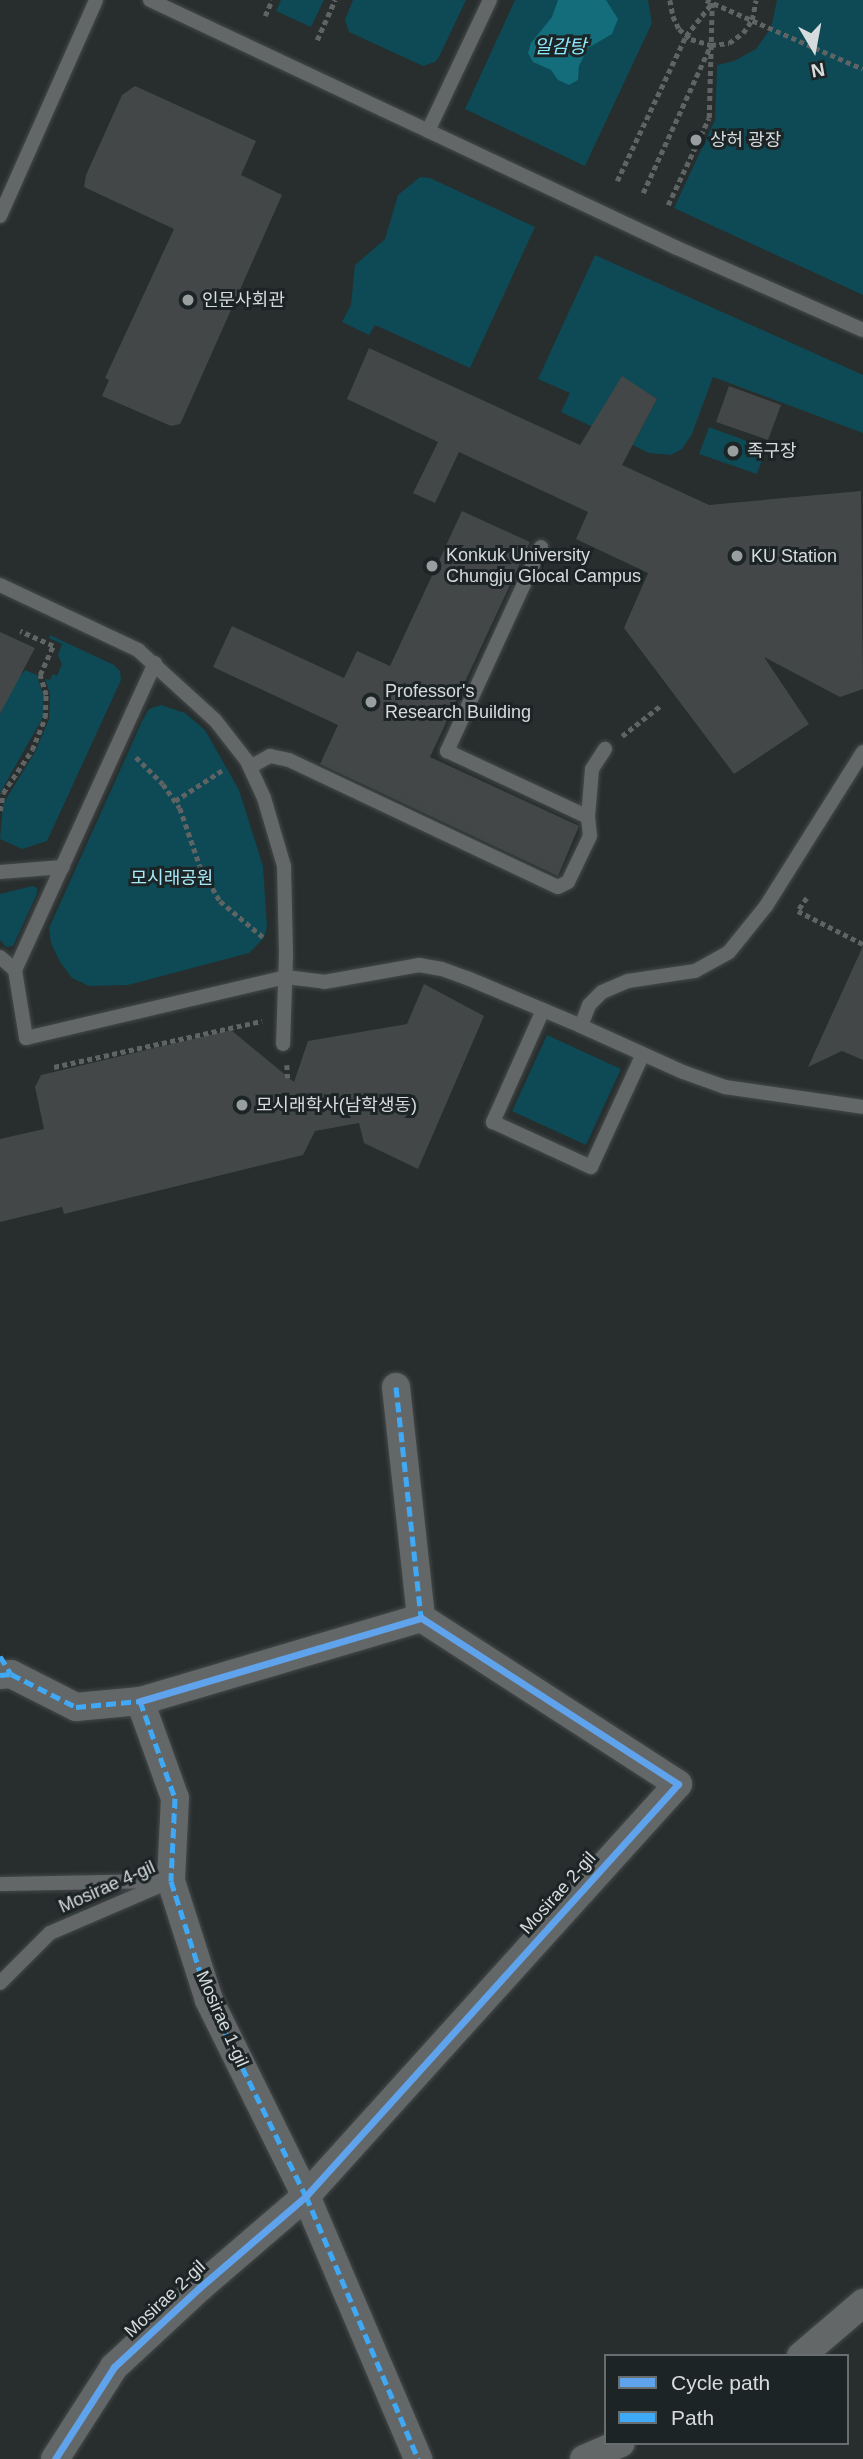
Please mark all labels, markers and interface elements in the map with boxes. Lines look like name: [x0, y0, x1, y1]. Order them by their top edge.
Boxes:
north arrow: [779, 14, 849, 84]
water label: 일감탕: [534, 36, 586, 58]
text: N: [809, 59, 826, 82]
place label: 상허 광장: [710, 129, 781, 151]
marker: 상허 광장: [688, 132, 704, 148]
place label: 인문사회관: [202, 289, 285, 311]
marker: 인문사회관: [180, 292, 196, 308]
place label: 족구장: [747, 440, 797, 462]
marker: 족구장: [725, 443, 741, 459]
place label: Konkuk University Chungju Glocal Campus: [446, 545, 641, 588]
place label: KU Station: [751, 545, 837, 567]
marker: KU Station: [729, 548, 745, 564]
marker: Konkuk University Chungju Glocal Campus: [424, 558, 440, 574]
place label: Professor's Research Building: [385, 681, 531, 724]
marker: Professor's Research Building: [363, 694, 379, 710]
park label: 모시래공원: [131, 867, 213, 889]
place label: 모시래학사(남학생동): [256, 1094, 417, 1116]
marker: 모시래학사(남학생동): [234, 1097, 250, 1113]
street label: Mosirae 2-gil: [516, 1847, 600, 1939]
street label: Mosirae 4-gil: [56, 1856, 158, 1918]
street label: Mosirae 1-gil: [191, 1968, 253, 2070]
street label: Mosirae 2-gil: [120, 2256, 210, 2342]
legend: [604, 2354, 849, 2445]
text: Cycle path: [671, 2371, 770, 2394]
text: Path: [671, 2406, 714, 2429]

